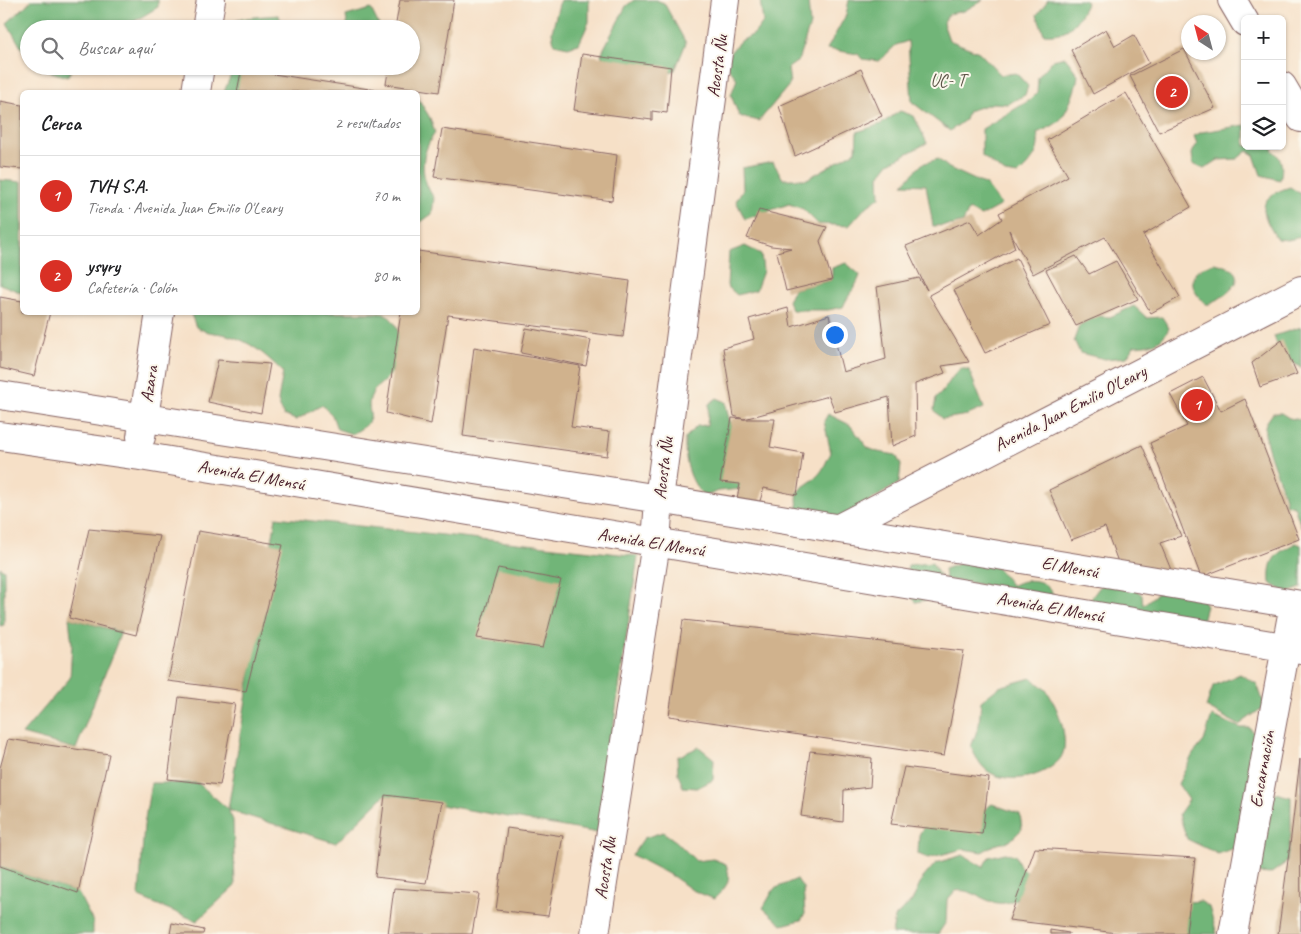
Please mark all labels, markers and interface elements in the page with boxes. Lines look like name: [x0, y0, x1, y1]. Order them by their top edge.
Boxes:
north arrow: [1181, 15, 1226, 60]
map controls: [1241, 15, 1286, 150]
button: +: [1241, 15, 1286, 60]
search box: [20, 20, 420, 75]
street label: Acosta Ñu: [702, 32, 732, 98]
icon: search: [38, 34, 66, 62]
text: Buscar aquí: [78, 36, 152, 60]
button: −: [1241, 60, 1286, 105]
park label: UC- T: [930, 69, 970, 91]
pin: 2: [1156, 73, 1188, 111]
button: layers: [1241, 105, 1286, 150]
text: Cerca: [40, 110, 81, 136]
text: 2 resultados: [335, 113, 400, 133]
text: TVH S.A.: [87, 174, 148, 198]
text: 1: [52, 186, 60, 206]
text: 70 m: [373, 186, 400, 206]
text: Tienda · Avenida Juan Emilio O'Leary: [87, 198, 283, 218]
text: ysyry: [87, 254, 120, 278]
text: 2: [52, 266, 60, 286]
text: 80 m: [373, 266, 400, 286]
text: Cafetería · Colón: [87, 278, 177, 298]
your location: [822, 322, 848, 348]
street label: Avenida Juan Emilio O'Leary: [990, 359, 1151, 456]
street label: Azara: [135, 362, 163, 404]
pin: 1: [1181, 386, 1213, 424]
street label: Acosta Ñu: [648, 434, 678, 500]
street label: Avenida El Mensú: [196, 455, 307, 495]
street label: Avenida El Mensú: [596, 523, 707, 561]
street label: El Mensú: [1040, 551, 1101, 583]
street label: Avenida El Mensú: [995, 587, 1106, 627]
street label: Encarnación: [1244, 728, 1280, 809]
street label: Acosta Ñu: [589, 834, 621, 900]

